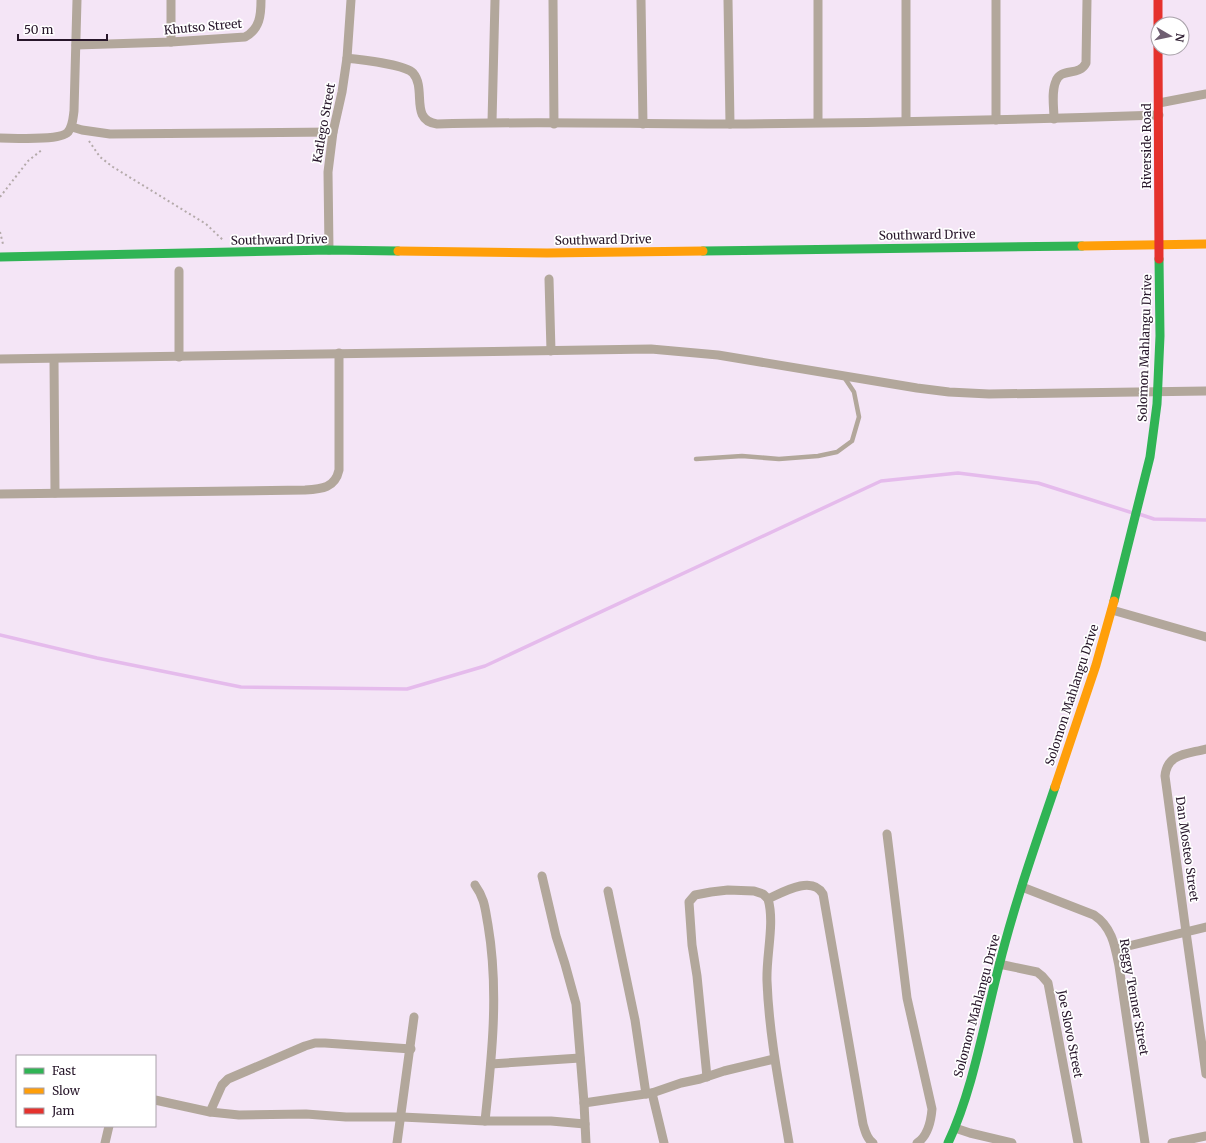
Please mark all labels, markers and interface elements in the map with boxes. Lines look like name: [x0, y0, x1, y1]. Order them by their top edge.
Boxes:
scale bar: [18, 16, 107, 42]
street label: Khutso Street: [163, 16, 243, 37]
north arrow: [1150, 16, 1190, 56]
text: 50 m: [24, 22, 53, 37]
text: N: [1172, 32, 1187, 43]
street label: Katlego Street: [309, 81, 338, 164]
street label: Riverside Road: [1139, 103, 1154, 189]
street label: Southward Drive: [878, 226, 975, 243]
street label: Southward Drive: [230, 231, 327, 248]
street label: Southward Drive: [554, 231, 651, 248]
street label: Solomon Mahlangu Drive: [1134, 274, 1155, 422]
street label: Solomon Mahlangu Drive: [1042, 622, 1101, 767]
street label: Dan Mosteo Street: [1173, 795, 1202, 903]
street label: Solomon Mahlangu Drive: [950, 933, 1003, 1079]
street label: Reggy Tenner Street: [1117, 937, 1152, 1057]
street label: Joe Slovo Street: [1054, 988, 1086, 1079]
legend: [16, 1055, 156, 1127]
text: Fast: [52, 1063, 76, 1078]
text: Slow: [52, 1083, 81, 1098]
text: Jam: [51, 1103, 75, 1118]

